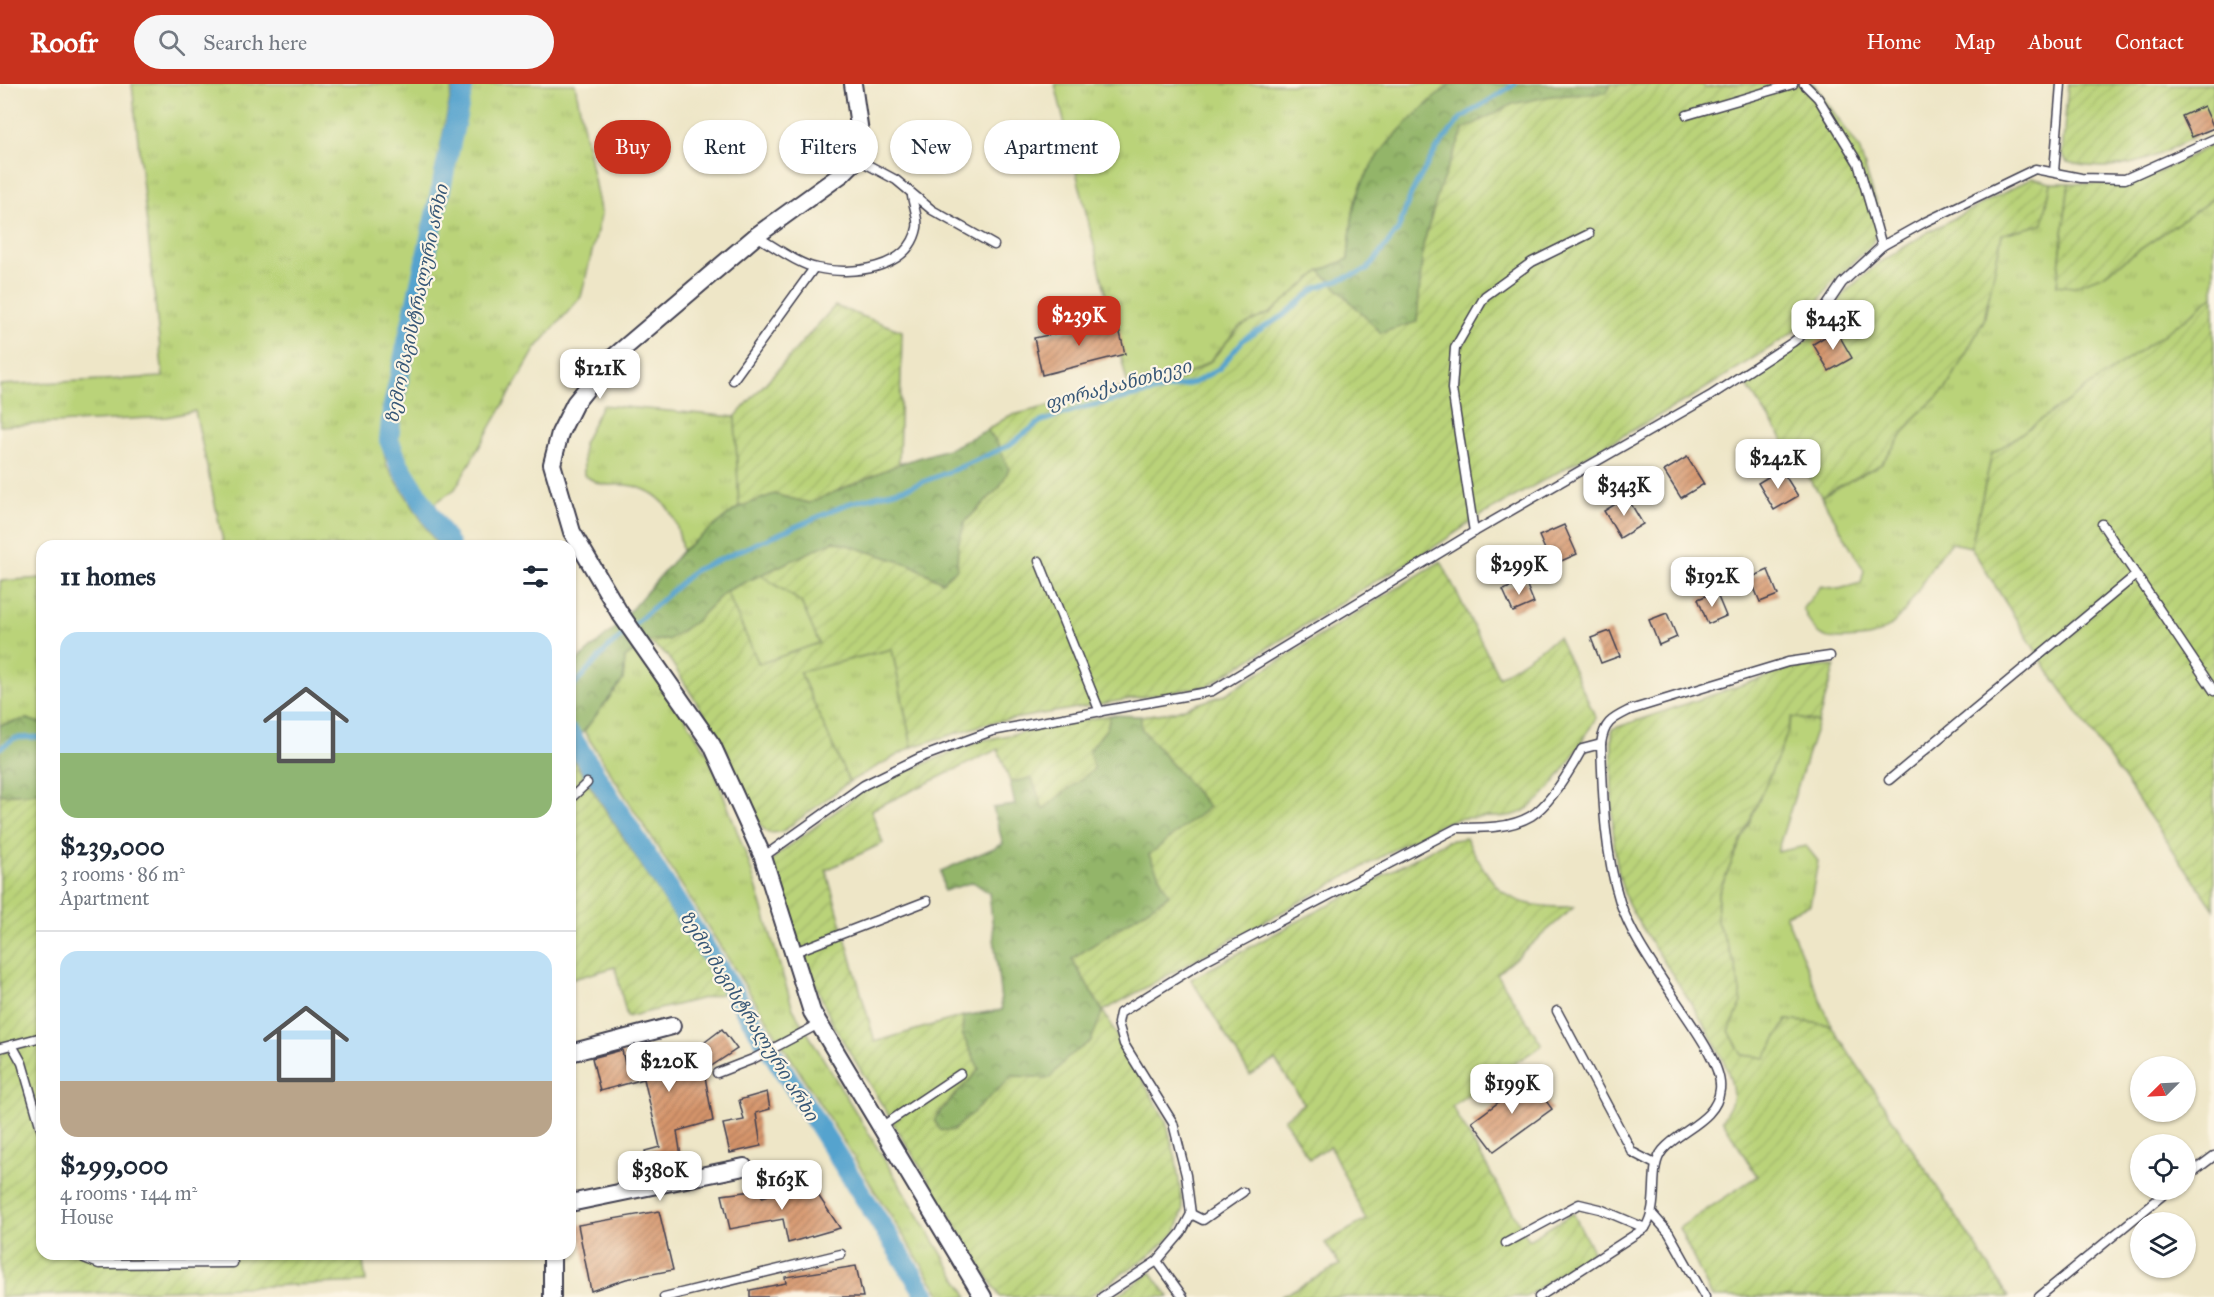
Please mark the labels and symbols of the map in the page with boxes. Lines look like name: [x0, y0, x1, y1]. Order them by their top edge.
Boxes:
water label: ზემო მაგისტრალური არხი: [381, 181, 453, 425]
pin: $239K: [1037, 296, 1121, 347]
pin: $243K: [1791, 300, 1875, 351]
pin: $121K: [558, 349, 642, 400]
water label: ფორაქაანთხევი: [1042, 354, 1195, 415]
pin: $242K: [1736, 439, 1820, 490]
pin: $343K: [1582, 466, 1666, 517]
pin: $299K: [1477, 545, 1561, 596]
pin: $192K: [1670, 557, 1754, 608]
water label: ზემო მაგისტრალური არხი: [675, 907, 824, 1126]
pin: $220K: [627, 1042, 711, 1093]
north arrow: [2130, 1056, 2196, 1122]
pin: $199K: [1470, 1064, 1554, 1115]
pin: $380K: [618, 1151, 702, 1202]
pin: $163K: [740, 1160, 824, 1211]

